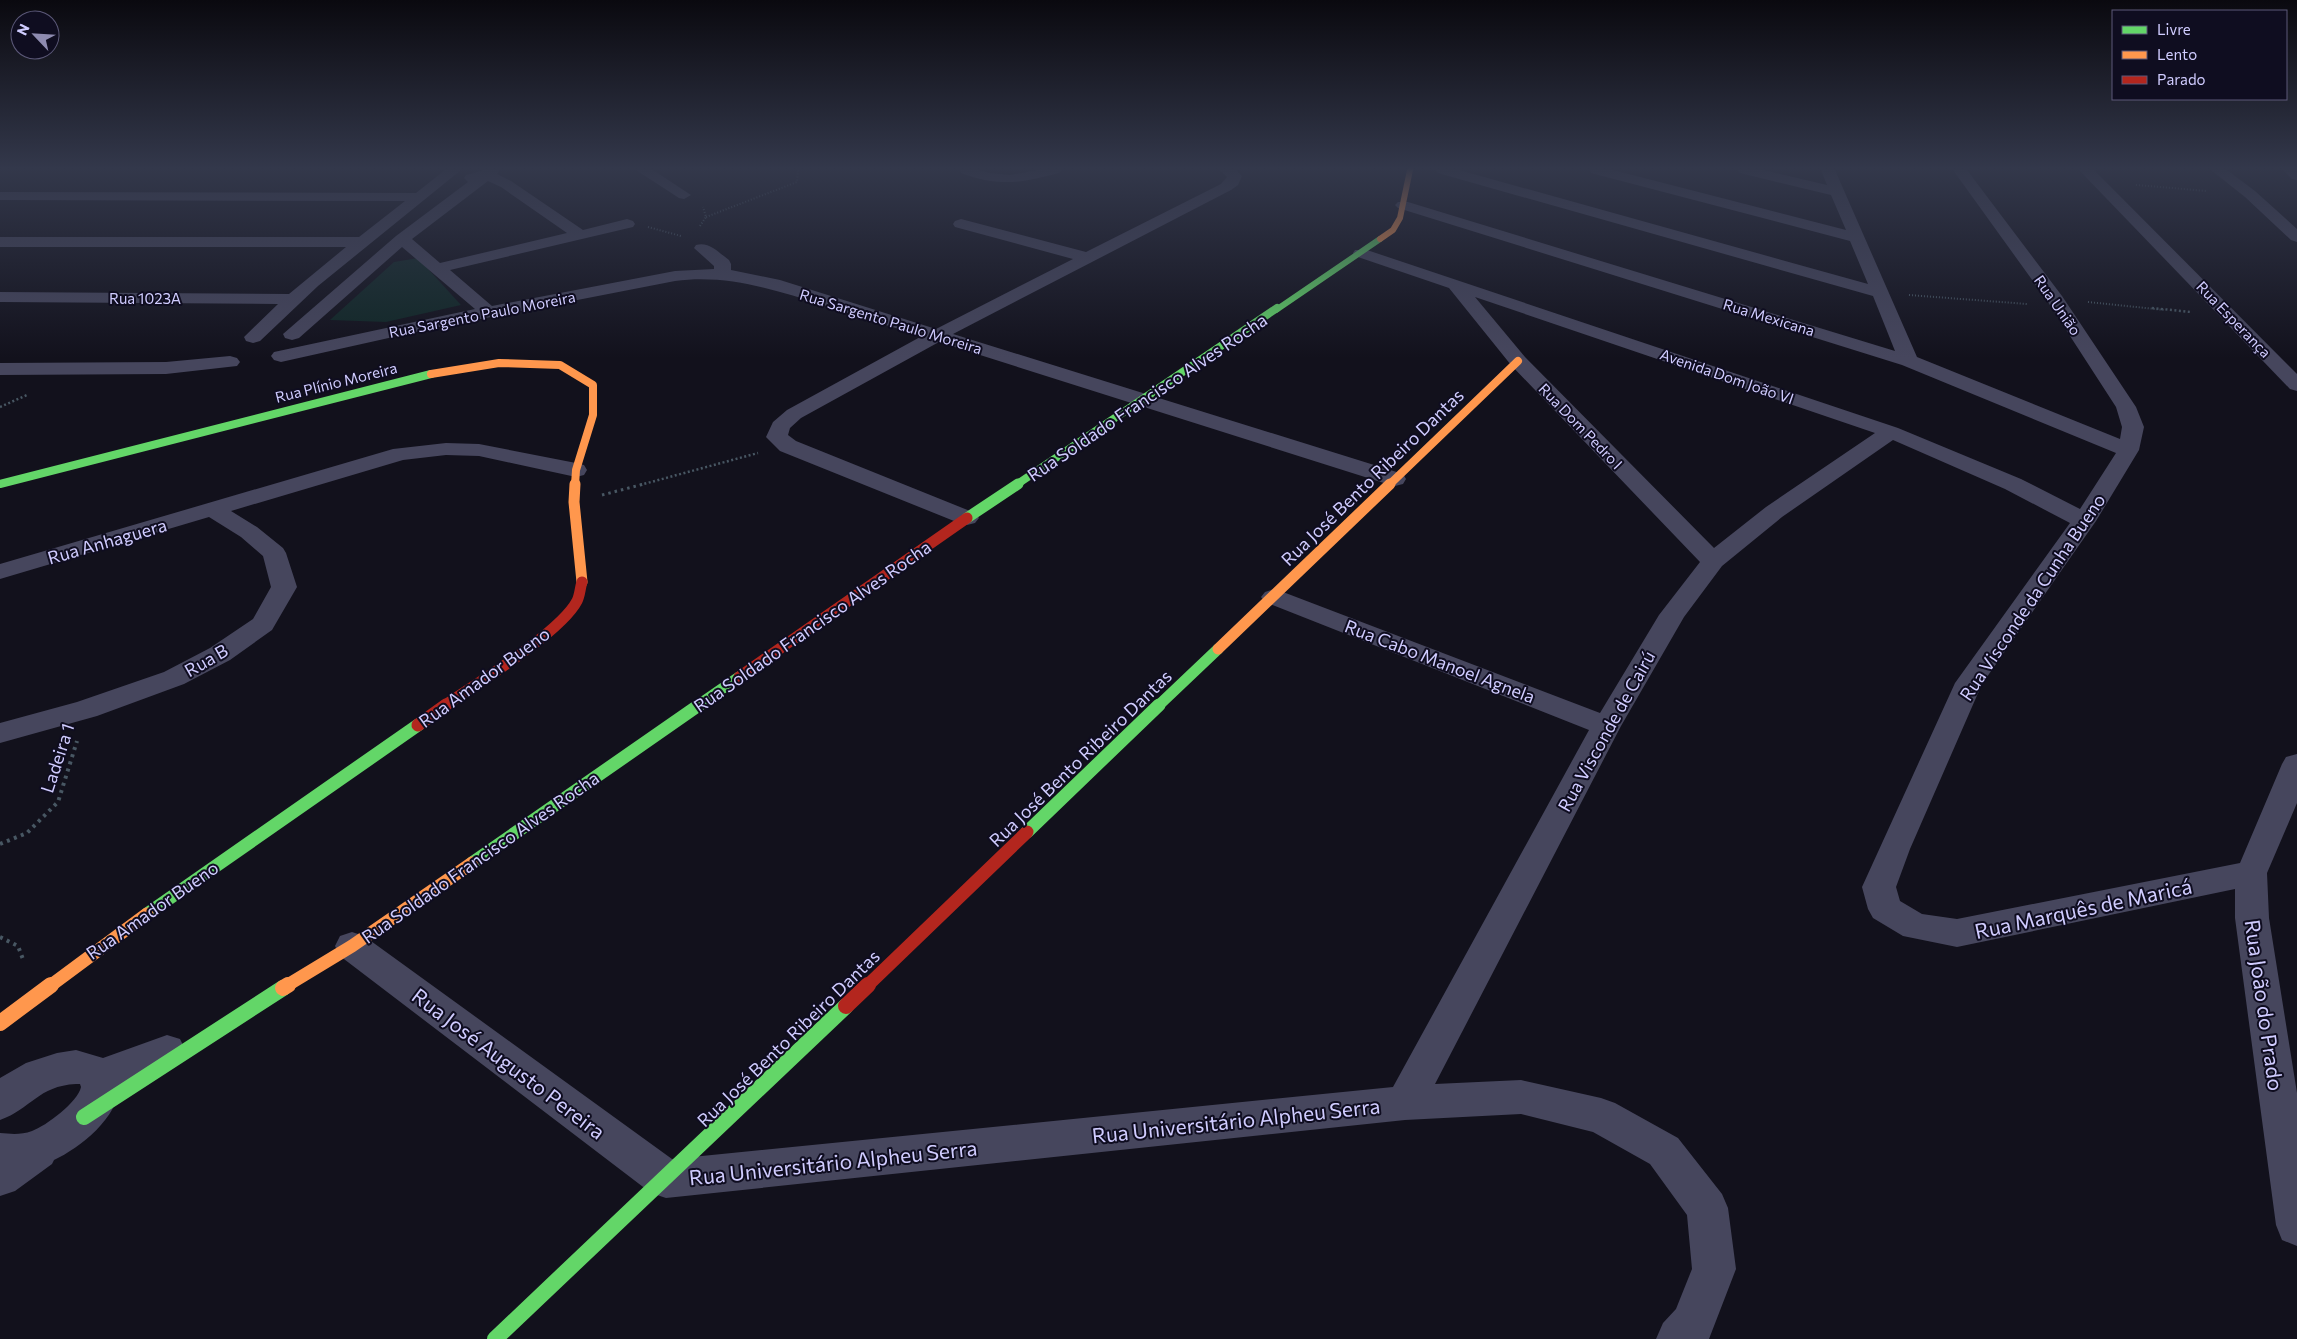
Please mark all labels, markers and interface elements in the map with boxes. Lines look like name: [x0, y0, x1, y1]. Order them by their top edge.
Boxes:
north arrow: [10, 10, 60, 60]
legend: [2112, 10, 2287, 100]
text: Livre: [2157, 20, 2191, 38]
text: N: [13, 21, 33, 38]
text: Lento: [2157, 45, 2197, 63]
text: Parado: [2157, 70, 2206, 88]
street label: Rua União: [2031, 271, 2085, 339]
street label: Rua Esperança: [2193, 277, 2275, 361]
street label: Rua Sargento Paulo Moreira: [798, 285, 984, 357]
street label: Rua Sargento Paulo Moreira: [387, 287, 577, 341]
street label: Rua 1023A: [109, 289, 181, 307]
street label: Rua Mexicana: [1721, 295, 1817, 339]
street label: Rua Soldado Francisco Alves Rocha: [1023, 308, 1271, 486]
street label: Avenida Dom João VI: [1658, 345, 1796, 407]
street label: Rua Plínio Moreira: [273, 358, 399, 406]
street label: Rua Dom Pedro I: [1535, 379, 1627, 473]
street label: Rua José Bento Ribeiro Dantas: [1276, 384, 1468, 570]
street label: Rua Visconde da Cunha Bueno: [1954, 489, 2110, 705]
street label: Rua Anhaguera: [45, 513, 169, 569]
street label: Rua Soldado Francisco Alves Rocha: [689, 535, 935, 717]
street label: Rua Cabo Manoel Agnela: [1342, 615, 1538, 707]
street label: Rua Amador Bueno: [414, 622, 554, 732]
street label: Rua B: [180, 639, 232, 681]
street label: Rua Visconde de Cairú: [1553, 647, 1659, 815]
street label: Rua José Bento Ribeiro Dantas: [984, 665, 1176, 851]
street label: Ladeira 1: [35, 720, 79, 796]
street label: Rua Soldado Francisco Alves Rocha: [357, 766, 603, 948]
street label: Rua Amador Bueno: [82, 856, 222, 964]
street label: Rua Marquês de Maricá: [1972, 873, 2194, 943]
street label: Rua João do Prado: [2241, 918, 2289, 1092]
street label: Rua José Bento Ribeiro Dantas: [692, 945, 884, 1131]
street label: Rua José Augusto Pereira: [408, 982, 610, 1144]
street label: Rua Universitário Alpheu Serra: [1091, 1092, 1381, 1148]
street label: Rua Universitário Alpheu Serra: [688, 1134, 978, 1190]

